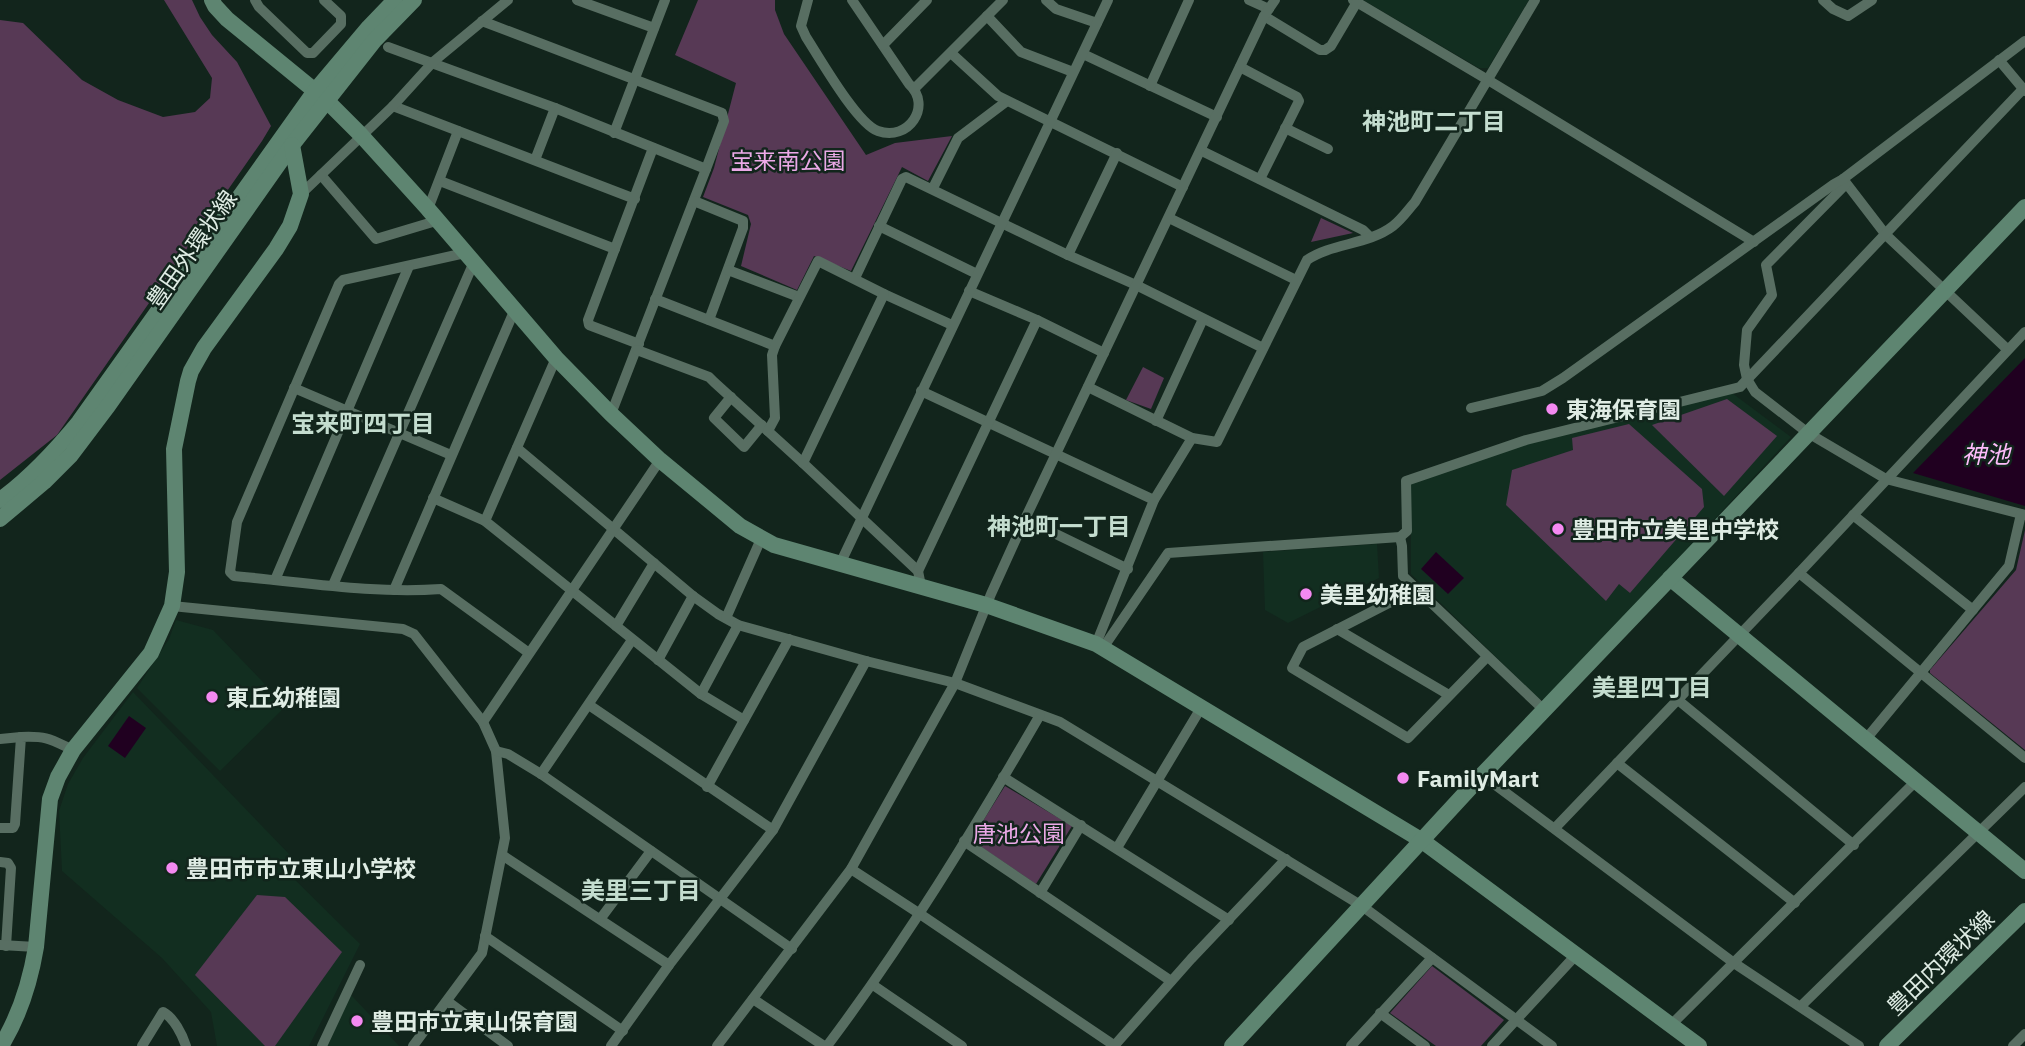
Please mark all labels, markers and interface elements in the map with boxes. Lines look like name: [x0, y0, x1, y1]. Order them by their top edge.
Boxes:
district label: 神池町二丁目: [1362, 105, 1506, 137]
park label: 宝来南公園: [731, 145, 846, 175]
street label: 豊田外環状線: [139, 184, 243, 314]
place label: 東海保育園: [1566, 394, 1681, 424]
marker: 東海保育園: [1544, 401, 1560, 417]
district label: 宝来町四丁目: [291, 407, 435, 439]
water label: 神池: [1962, 438, 2012, 470]
district label: 神池町一丁目: [987, 510, 1131, 542]
place label: 豊田市立美里中学校: [1572, 514, 1779, 544]
marker: 豊田市立美里中学校: [1550, 521, 1566, 537]
place label: 美里幼稚園: [1320, 579, 1435, 609]
marker: 美里幼稚園: [1298, 586, 1314, 602]
district label: 美里四丁目: [1592, 671, 1712, 703]
place label: 東丘幼稚園: [226, 682, 341, 712]
marker: 東丘幼稚園: [204, 689, 220, 705]
place label: FamilyMart: [1417, 763, 1539, 793]
marker: FamilyMart: [1395, 770, 1411, 786]
park label: 唐池公園: [973, 818, 1065, 848]
place label: 豊田市市立東山小学校: [186, 853, 416, 883]
marker: 豊田市市立東山小学校: [164, 860, 180, 876]
district label: 美里三丁目: [581, 874, 701, 906]
street label: 豊田内環状線: [1880, 903, 2000, 1021]
place label: 豊田市立東山保育園: [371, 1006, 578, 1036]
marker: 豊田市立東山保育園: [349, 1013, 365, 1029]

